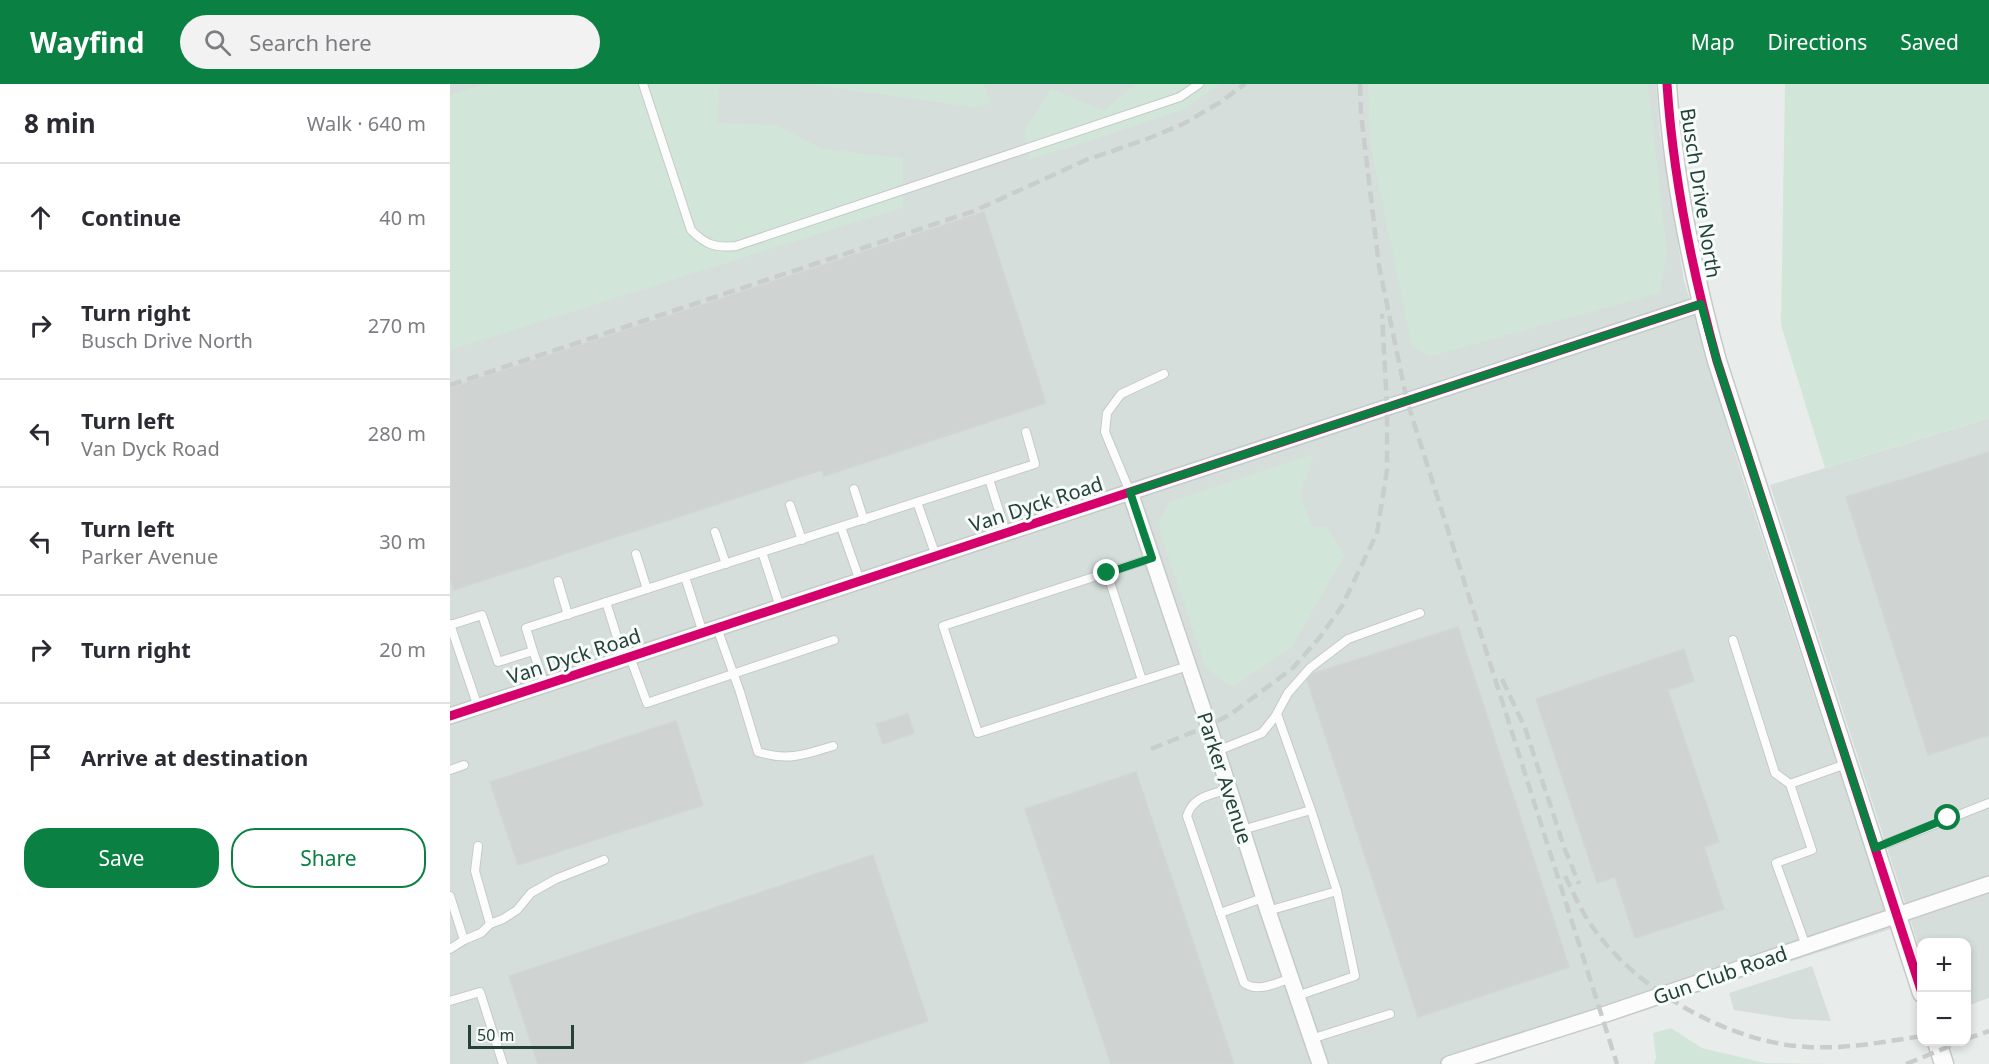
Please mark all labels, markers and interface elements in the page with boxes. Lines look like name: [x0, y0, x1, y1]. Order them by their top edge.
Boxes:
search box: [180, 15, 600, 69]
text: Wayfind: [30, 23, 144, 61]
icon: search: [201, 26, 234, 59]
text: Search here: [249, 27, 372, 57]
text: Map: [1691, 28, 1735, 56]
text: Directions: [1768, 28, 1867, 56]
text: Saved: [1900, 28, 1959, 56]
text: 8 min: [24, 105, 96, 141]
street label: Busch Drive North: [1674, 106, 1728, 280]
text: Walk · 640 m: [307, 110, 426, 137]
icon: ahead: [24, 201, 57, 234]
text: Continue: [81, 202, 181, 232]
text: 40 m: [379, 204, 426, 231]
text: Turn right: [81, 297, 191, 327]
icon: right: [24, 309, 57, 342]
text: 270 m: [368, 312, 426, 339]
text: Busch Drive North: [81, 327, 253, 354]
text: Turn left: [81, 405, 175, 435]
icon: left: [24, 417, 57, 450]
text: 280 m: [368, 420, 426, 447]
text: Van Dyck Road: [81, 435, 220, 462]
street label: Van Dyck Road: [966, 470, 1106, 538]
text: Turn left: [81, 513, 175, 543]
icon: left: [24, 525, 57, 558]
text: 30 m: [379, 528, 426, 555]
text: Parker Avenue: [81, 543, 218, 570]
route end: [1093, 559, 1119, 585]
street label: Van Dyck Road: [504, 622, 644, 690]
icon: right: [24, 633, 57, 666]
text: Turn right: [81, 634, 191, 664]
text: 20 m: [379, 636, 426, 663]
street label: Parker Avenue: [1191, 709, 1259, 847]
icon: arrive: [24, 741, 57, 774]
text: Arrive at destination: [81, 742, 308, 772]
route start: [1934, 804, 1960, 830]
button: Save: [24, 828, 219, 888]
button: Share: [231, 828, 426, 888]
map controls: [1917, 938, 1971, 1046]
button: +: [1917, 938, 1971, 992]
street label: Gun Club Road: [1649, 939, 1791, 1011]
button: −: [1917, 992, 1971, 1046]
scale bar: [468, 1022, 574, 1050]
text: 50 m: [477, 1024, 514, 1046]

